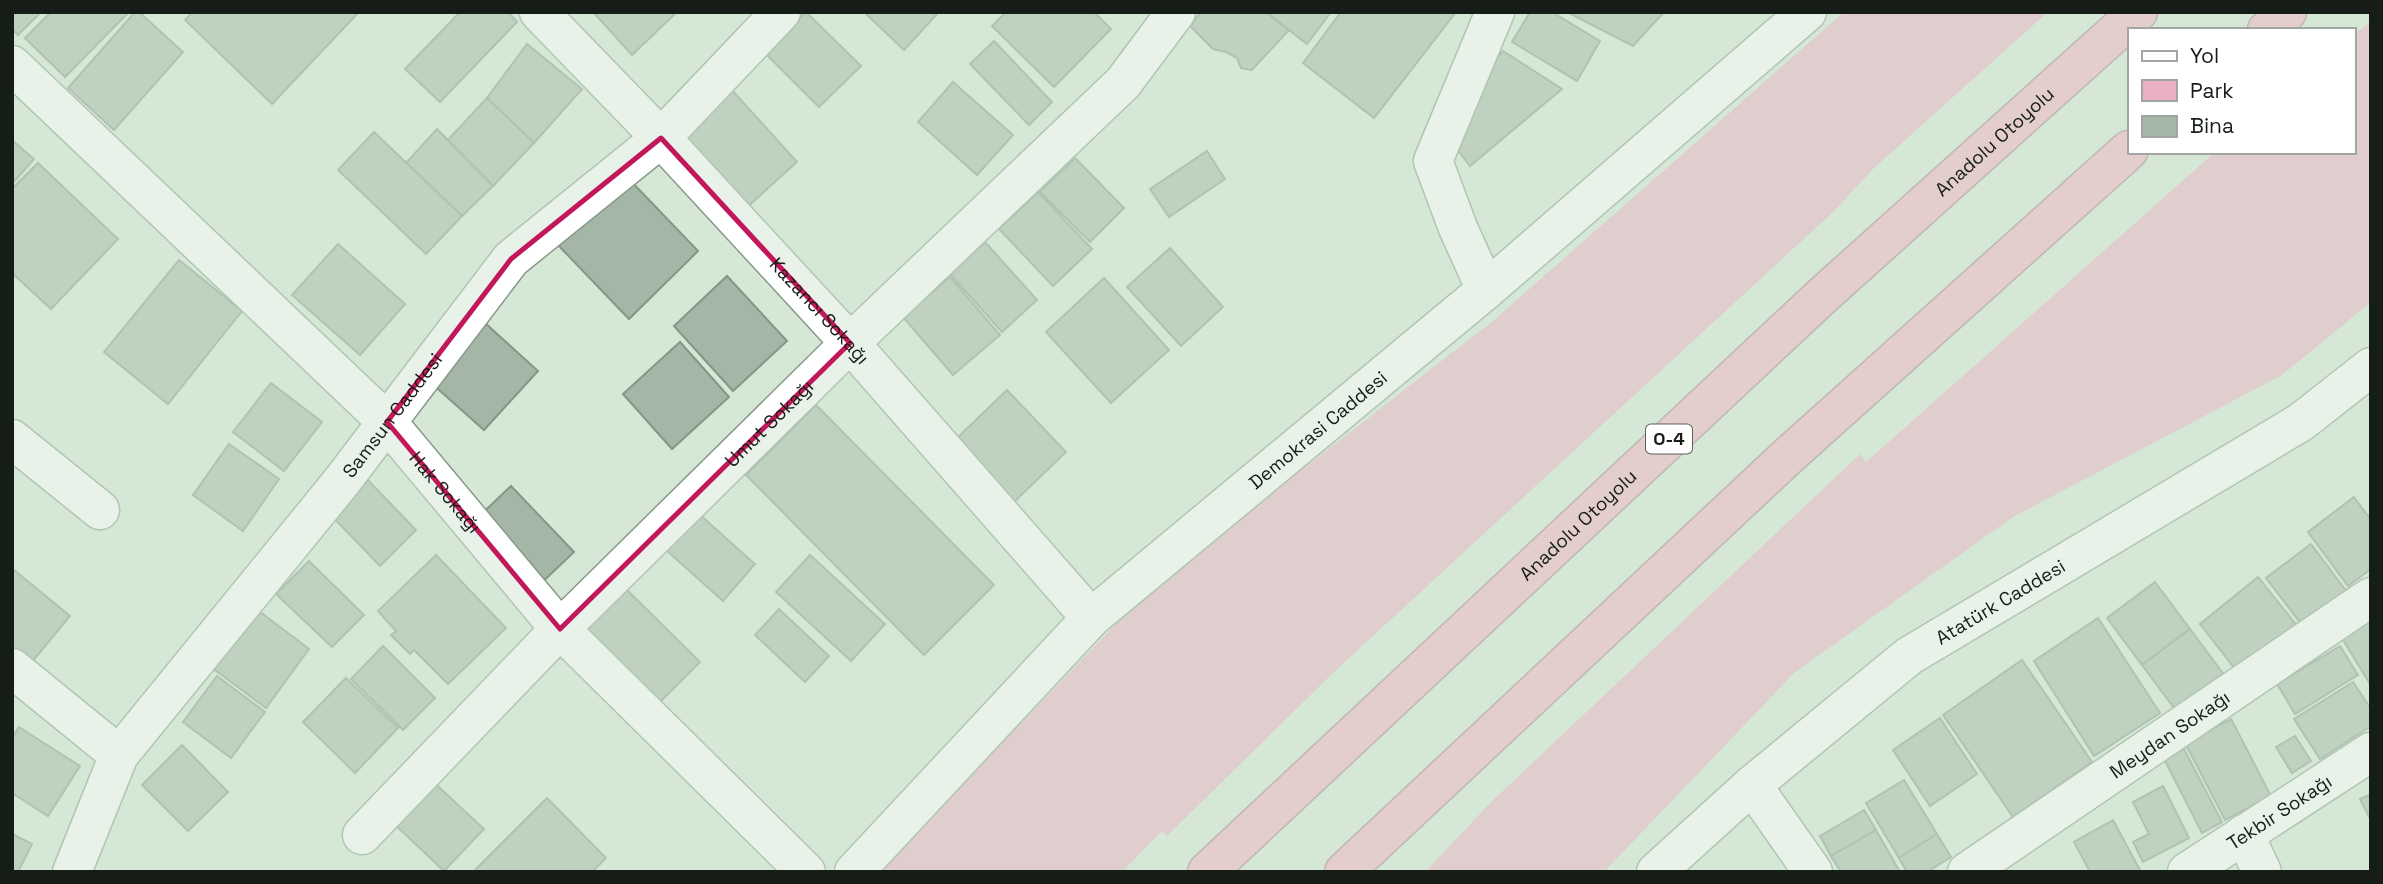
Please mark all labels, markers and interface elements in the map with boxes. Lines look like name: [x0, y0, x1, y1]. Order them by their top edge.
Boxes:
legend: [2128, 28, 2355, 154]
text: Yol: [2190, 42, 2219, 69]
text: Park: [2190, 77, 2234, 104]
street label: Anadolu Otoyolu: [1930, 82, 2059, 202]
text: Bina: [2190, 112, 2234, 139]
street label: Kazancı Sokağı: [764, 252, 875, 370]
street label: Samsun Caddesi: [337, 348, 448, 483]
street label: Demokrasi Caddesi: [1244, 365, 1392, 495]
street label: Umut Sokağı: [719, 374, 819, 473]
road number: O-4: [1646, 424, 1692, 454]
street label: Hak Sokağı: [404, 446, 487, 539]
street label: Anadolu Otoyolu: [1514, 464, 1642, 586]
street label: Atatürk Caddesi: [1931, 554, 2070, 650]
street label: Meydan Sokağı: [2105, 685, 2235, 784]
street label: Tekbir Sokağı: [2222, 769, 2337, 856]

